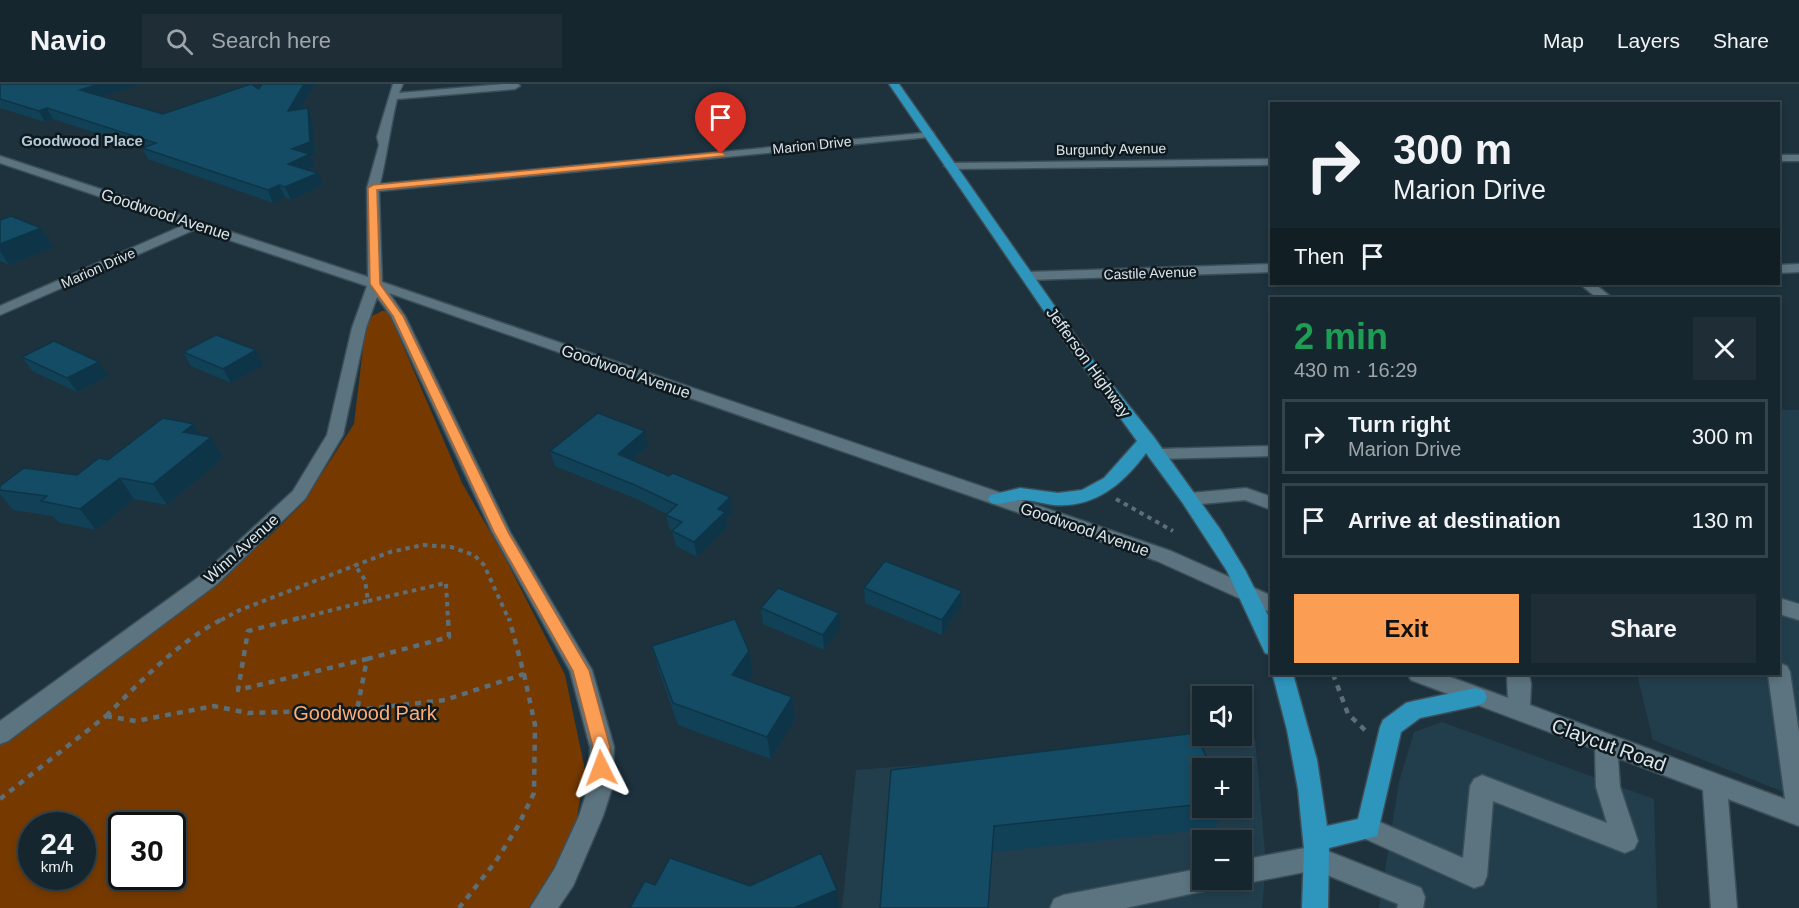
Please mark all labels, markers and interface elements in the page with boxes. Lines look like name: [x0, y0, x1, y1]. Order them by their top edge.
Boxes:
search box: [142, 14, 562, 68]
text: Navio: [30, 25, 106, 56]
icon: search: [163, 25, 196, 58]
text: Search here: [211, 28, 331, 53]
text: Map: [1543, 29, 1584, 52]
text: Layers: [1617, 29, 1680, 52]
text: Share: [1713, 29, 1769, 52]
pin: [695, 92, 746, 154]
icon: arrive: [704, 101, 737, 134]
icon: right: [1294, 126, 1372, 204]
text: 300 m: [1393, 126, 1512, 173]
district label: Goodwood Place: [21, 132, 143, 149]
street label: Marion Drive: [772, 133, 853, 157]
street label: Burgundy Avenue: [1056, 140, 1166, 158]
text: Marion Drive: [1393, 175, 1546, 205]
street label: Goodwood Avenue: [99, 186, 233, 243]
icon: arrive: [1356, 240, 1389, 273]
street label: Marion Drive: [58, 244, 138, 291]
text: Then: [1294, 244, 1344, 269]
street label: Castile Avenue: [1103, 263, 1197, 283]
street label: Jefferson Highway: [1043, 304, 1134, 420]
text: 2 min: [1294, 316, 1388, 357]
button: close: [1693, 317, 1756, 380]
street label: Goodwood Avenue: [559, 341, 692, 402]
text: 430 m · 16:29: [1294, 359, 1417, 381]
text: Turn right: [1348, 412, 1450, 437]
icon: right: [1297, 420, 1330, 453]
text: 300 m: [1692, 424, 1753, 449]
text: Marion Drive: [1348, 438, 1461, 460]
street label: Goodwood Avenue: [1018, 499, 1151, 560]
icon: arrive: [1297, 504, 1330, 537]
text: Arrive at destination: [1348, 508, 1561, 533]
text: 130 m: [1692, 508, 1753, 533]
street label: Winn Avenue: [201, 511, 282, 586]
button: Exit: [1294, 594, 1519, 663]
button: Share: [1531, 594, 1756, 663]
map controls: [1192, 686, 1252, 890]
button: sound: [1192, 686, 1252, 746]
park label: Goodwood Park: [293, 702, 438, 724]
street label: Claycut Road: [1549, 714, 1669, 776]
position arrow: [569, 736, 633, 800]
button: +: [1192, 758, 1252, 818]
speed limit sign: 30: [108, 812, 186, 890]
text: 24: [40, 827, 74, 860]
button: −: [1192, 830, 1252, 890]
text: km/h: [41, 858, 73, 875]

